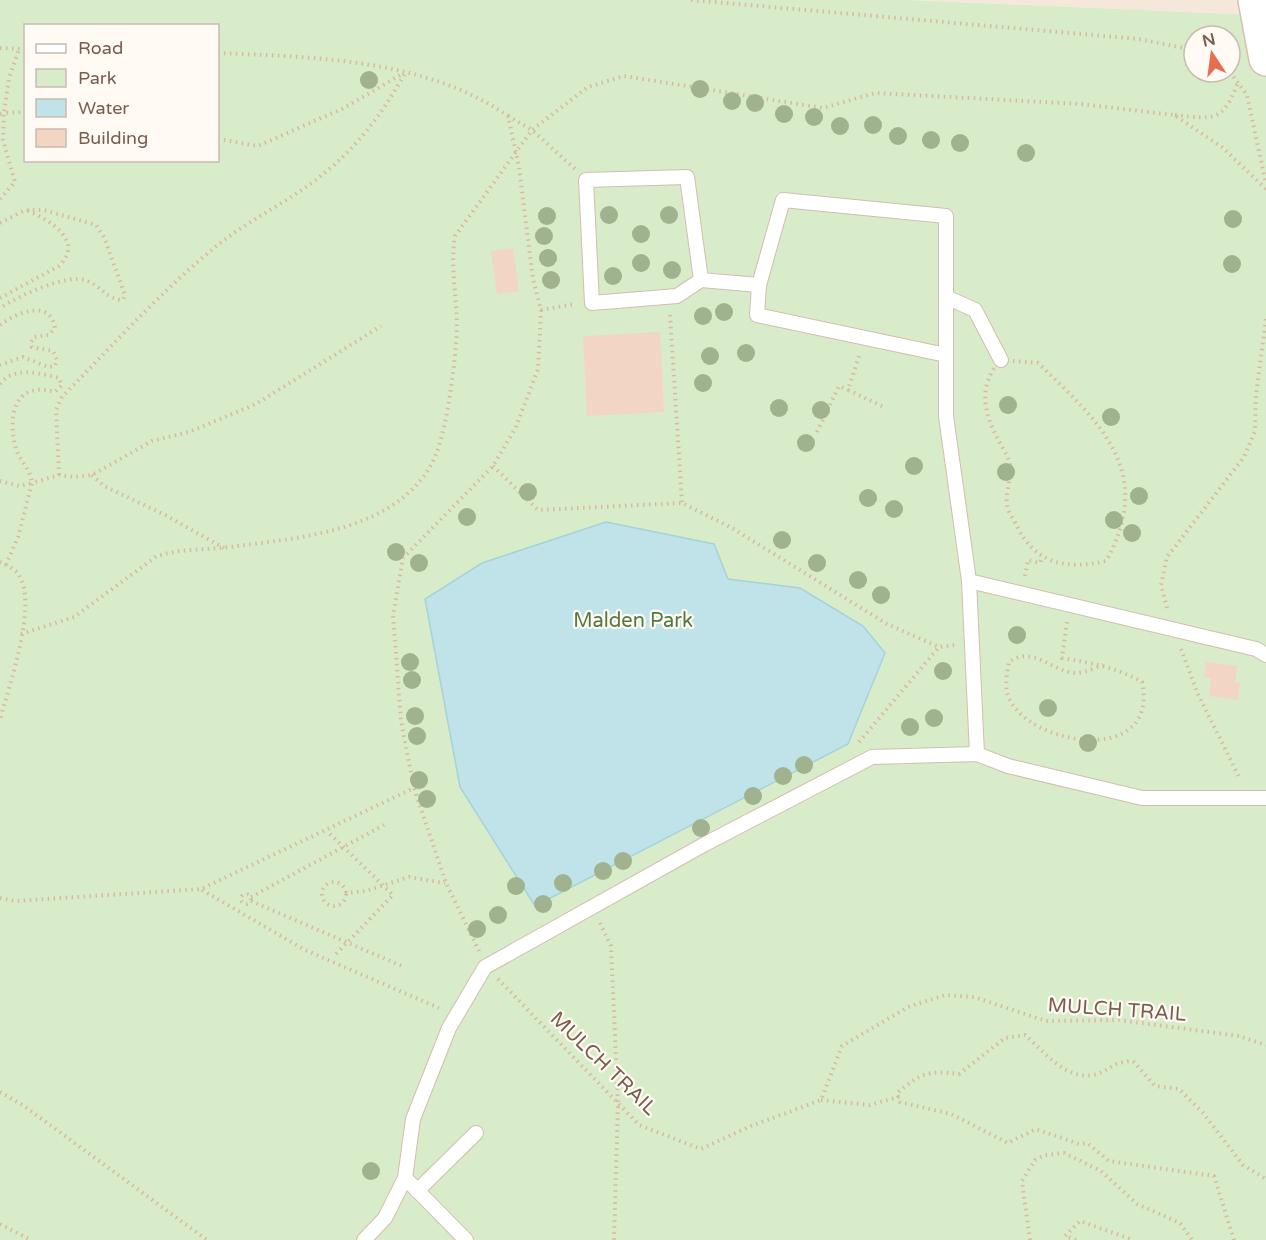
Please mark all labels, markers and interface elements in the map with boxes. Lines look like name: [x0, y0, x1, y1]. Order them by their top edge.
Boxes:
legend: [24, 24, 219, 162]
north arrow: [1182, 24, 1242, 84]
text: N: [1200, 29, 1217, 52]
text: Road: [78, 37, 123, 59]
text: Park: [78, 67, 117, 89]
text: Water: [78, 97, 129, 119]
text: Building: [78, 127, 148, 149]
park label: Malden Park: [573, 609, 693, 633]
street label: MULCH TRAIL: [1047, 993, 1187, 1027]
street label: MULCH TRAIL: [545, 1007, 662, 1121]

